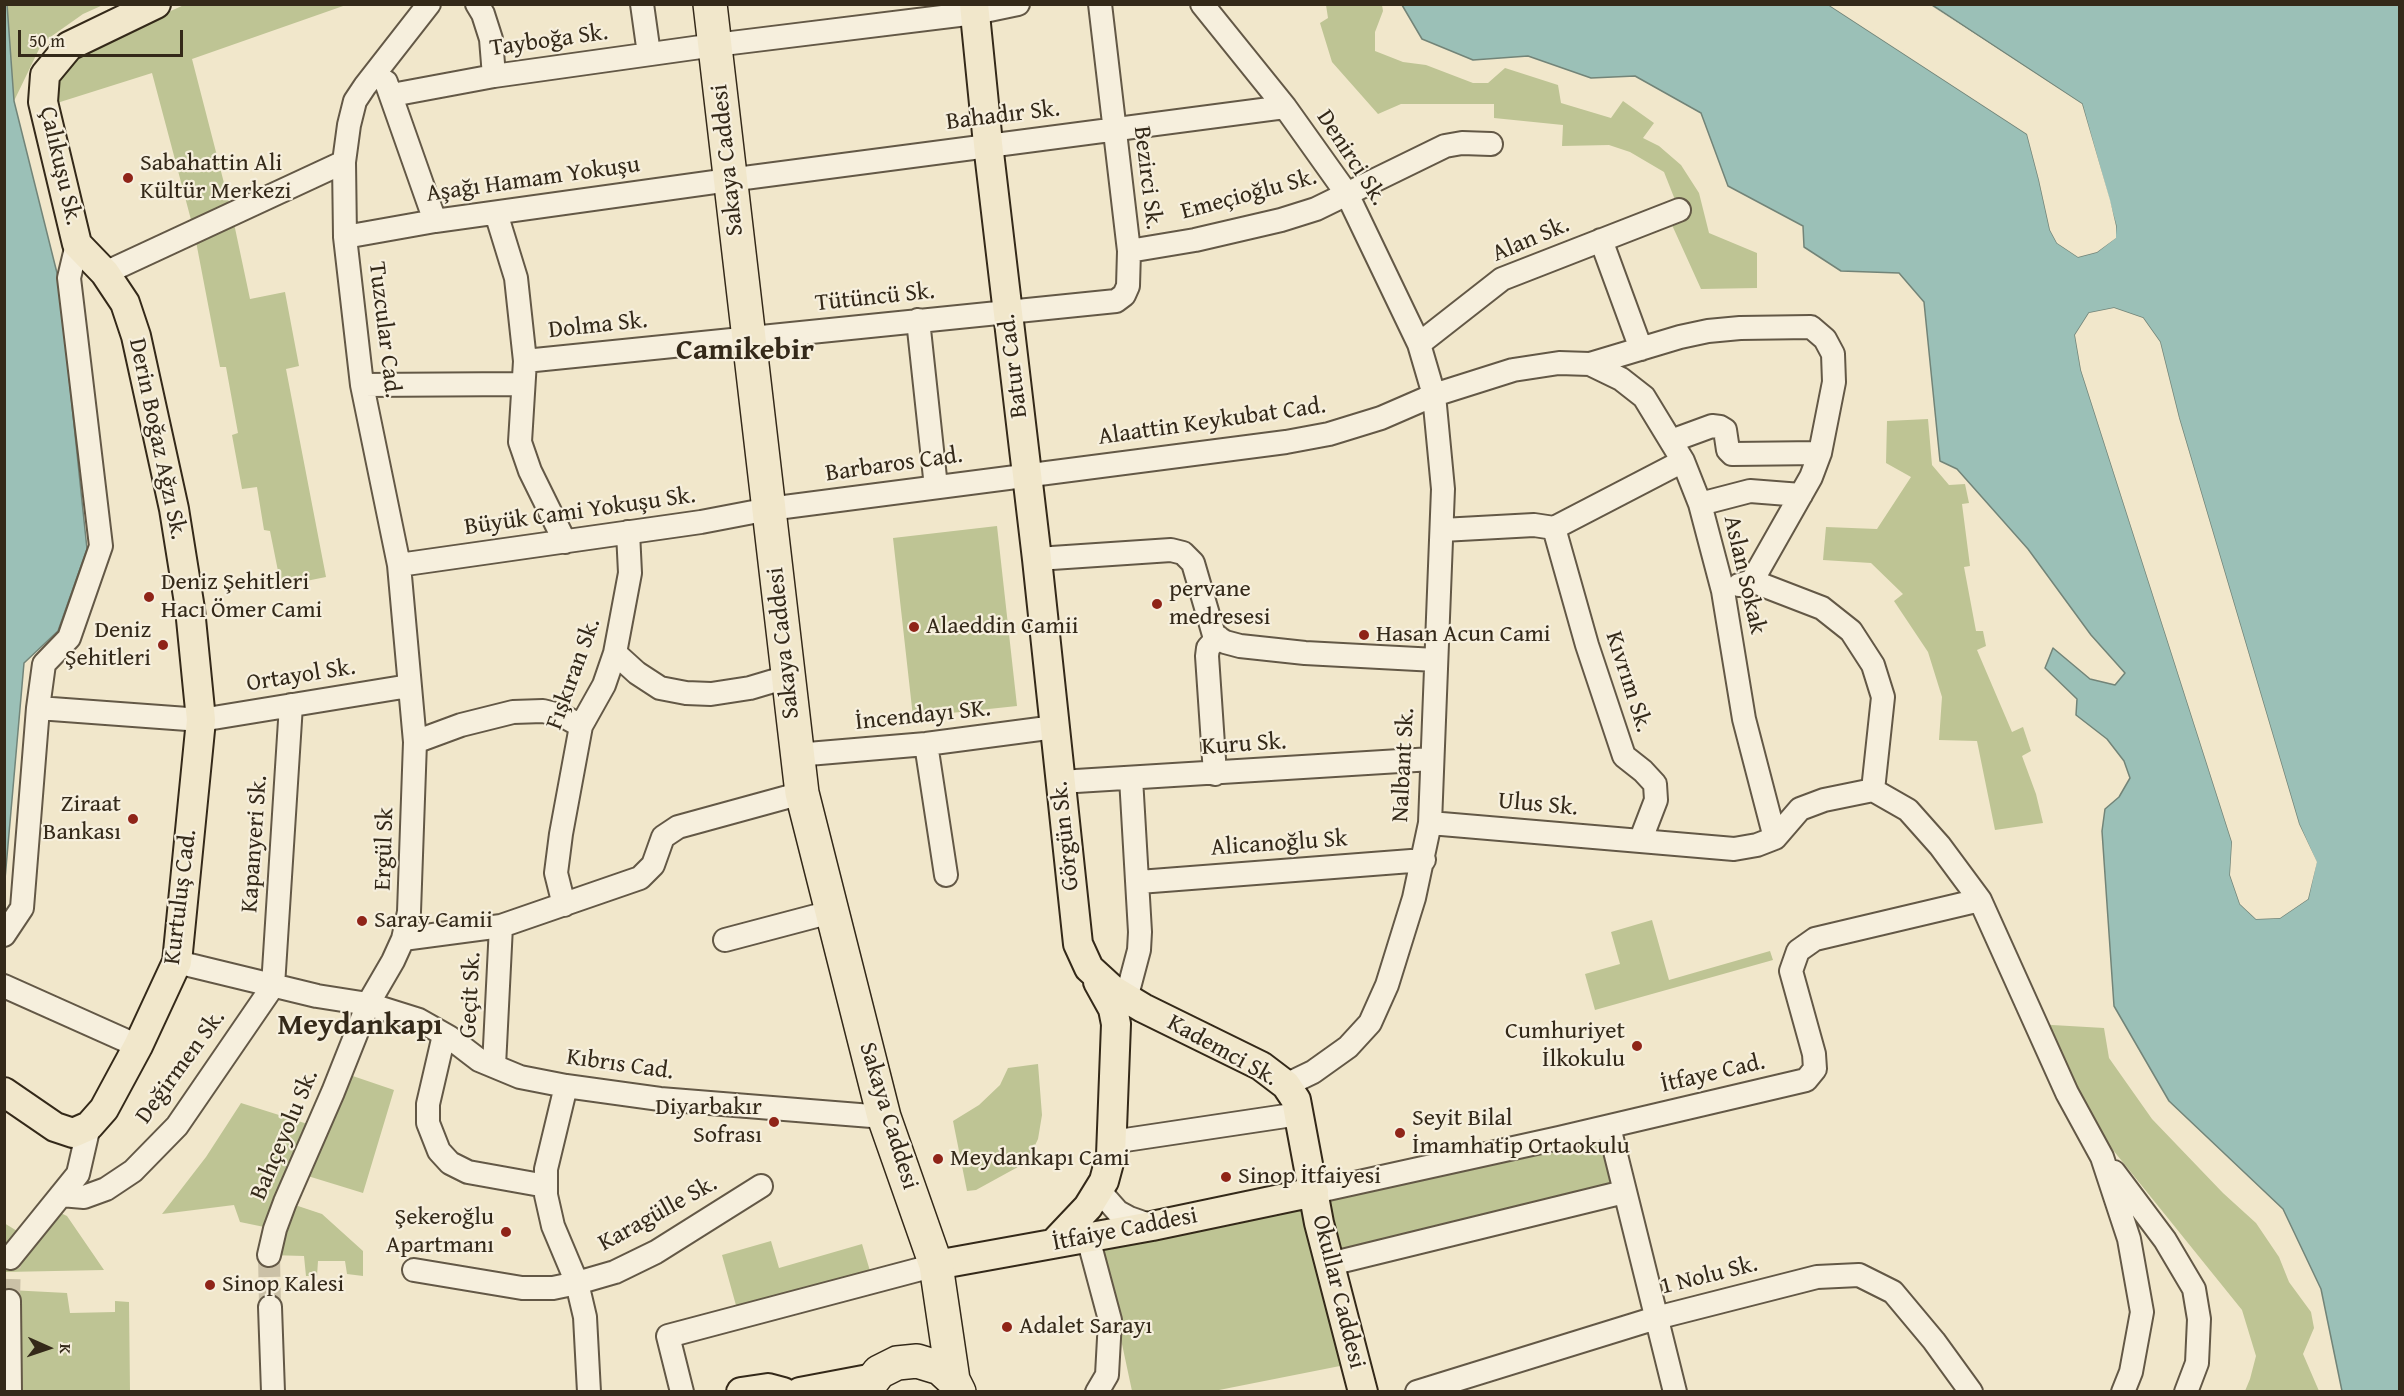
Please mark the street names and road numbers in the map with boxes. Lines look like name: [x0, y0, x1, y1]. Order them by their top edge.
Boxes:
street label: Tayboğa Sk.: [488, 18, 610, 64]
street label: Sakaya Caddesi: [706, 83, 750, 237]
street label: Bahadır Sk.: [945, 95, 1061, 137]
street label: Çalıkuşu Sk.: [32, 104, 88, 228]
street label: Denirci Sk.: [1310, 105, 1392, 211]
street label: Bezirci Sk.: [1126, 125, 1168, 231]
street label: Aşağı Hamam Yokuşu: [424, 151, 642, 209]
street label: Emeçioğlu Sk.: [1178, 163, 1320, 227]
street label: Alan Sk.: [1488, 211, 1574, 269]
street label: Tuzcular Cad.: [361, 260, 407, 400]
street label: Tütüncü Sk.: [814, 277, 936, 319]
street label: Dolma Sk.: [547, 306, 649, 346]
street label: Batur Cad.: [993, 312, 1035, 420]
street label: Derin Boğaz Ağzı Sk.: [122, 336, 192, 542]
street label: Alaattin Keykubat Cad.: [1096, 392, 1328, 452]
street label: Barbaros Cad.: [824, 441, 964, 489]
street label: Büyük Cami Yokuşu Sk.: [463, 482, 697, 542]
street label: Aslan Sokak: [1716, 513, 1772, 637]
street label: Sakaya Caddesi: [762, 566, 806, 720]
street label: Fışkıran Sk.: [541, 614, 607, 734]
street label: Kıvrım Sk.: [1598, 628, 1658, 736]
street label: Ortayol Sk.: [245, 653, 357, 699]
street label: İncendayı SK.: [854, 695, 992, 737]
street label: Nalbant Sk.: [1387, 707, 1421, 823]
street label: Kuru Sk.: [1201, 728, 1287, 762]
street label: Kapanyeri Sk.: [236, 774, 274, 914]
street label: Görgün Sk.: [1046, 780, 1086, 892]
street label: Ulus Sk.: [1497, 787, 1579, 823]
street label: Ergül Sk: [369, 807, 401, 891]
street label: Alicanoğlu Sk: [1210, 825, 1348, 863]
street label: Kurtuluş Cad.: [158, 828, 204, 966]
street label: Geçit Sk.: [454, 951, 488, 1039]
street label: Değirmen Sk.: [130, 1004, 232, 1130]
street label: Kademci Sk.: [1162, 1009, 1282, 1093]
street label: Sakaya Caddesi: [852, 1039, 924, 1193]
street label: Kıbrıs Cad.: [565, 1043, 675, 1087]
street label: İtfaye Cad.: [1658, 1048, 1768, 1100]
street label: Bahçeyolu Sk.: [245, 1065, 325, 1205]
street label: Karagülle Sk.: [594, 1170, 722, 1258]
street label: İtfaiye Caddesi: [1050, 1202, 1200, 1258]
street label: Okullar Caddesi: [1305, 1212, 1371, 1372]
street label: 1 Nolu Sk.: [1657, 1250, 1761, 1302]

